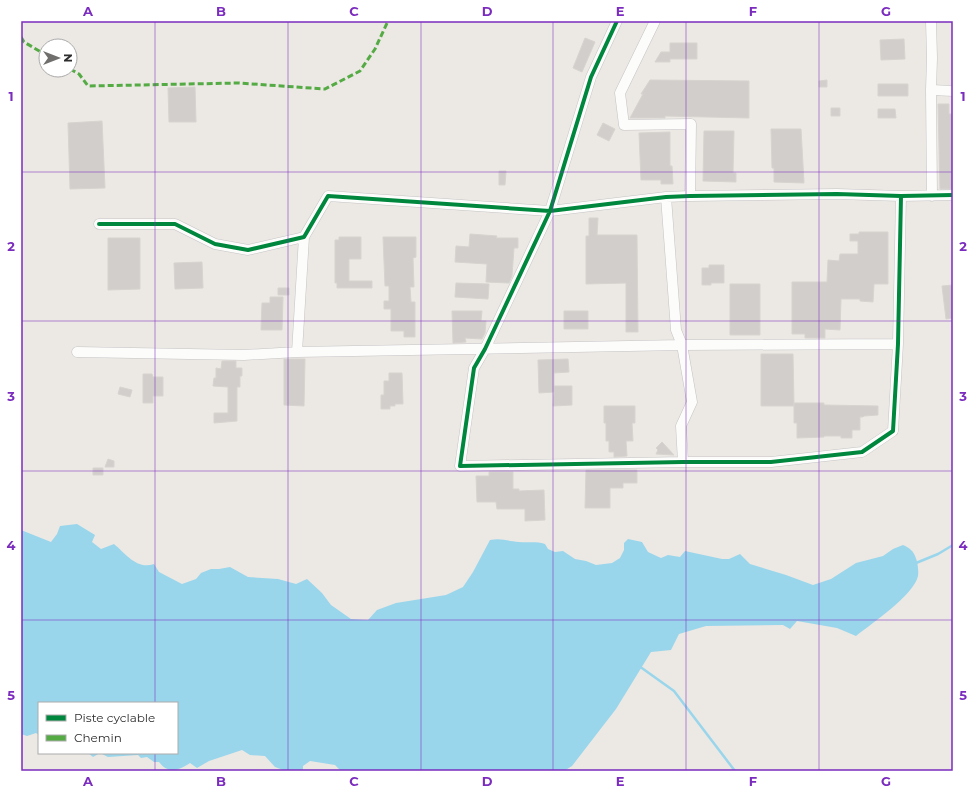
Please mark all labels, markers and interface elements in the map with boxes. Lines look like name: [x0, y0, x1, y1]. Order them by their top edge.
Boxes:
text: A: [82, 3, 94, 19]
text: B: [216, 3, 226, 19]
text: C: [349, 3, 359, 19]
text: D: [482, 3, 493, 19]
text: E: [616, 3, 625, 19]
text: F: [749, 3, 757, 19]
text: G: [881, 3, 891, 19]
north arrow: [38, 38, 78, 78]
text: N: [61, 54, 75, 62]
text: 1: [8, 88, 14, 104]
text: 1: [960, 88, 966, 104]
text: 2: [7, 238, 15, 254]
text: 2: [959, 238, 967, 254]
text: 3: [6, 388, 15, 404]
text: 3: [958, 388, 967, 404]
text: 4: [7, 537, 16, 553]
text: 4: [959, 537, 968, 553]
text: 5: [7, 687, 15, 703]
text: 5: [959, 687, 967, 703]
legend: [38, 702, 178, 754]
text: Piste cyclable: [74, 710, 155, 725]
text: Chemin: [74, 730, 122, 745]
text: A: [82, 773, 94, 789]
text: B: [216, 773, 226, 789]
text: C: [349, 773, 359, 789]
text: D: [482, 773, 493, 789]
text: E: [616, 773, 625, 789]
text: F: [749, 773, 757, 789]
text: G: [881, 773, 891, 789]

